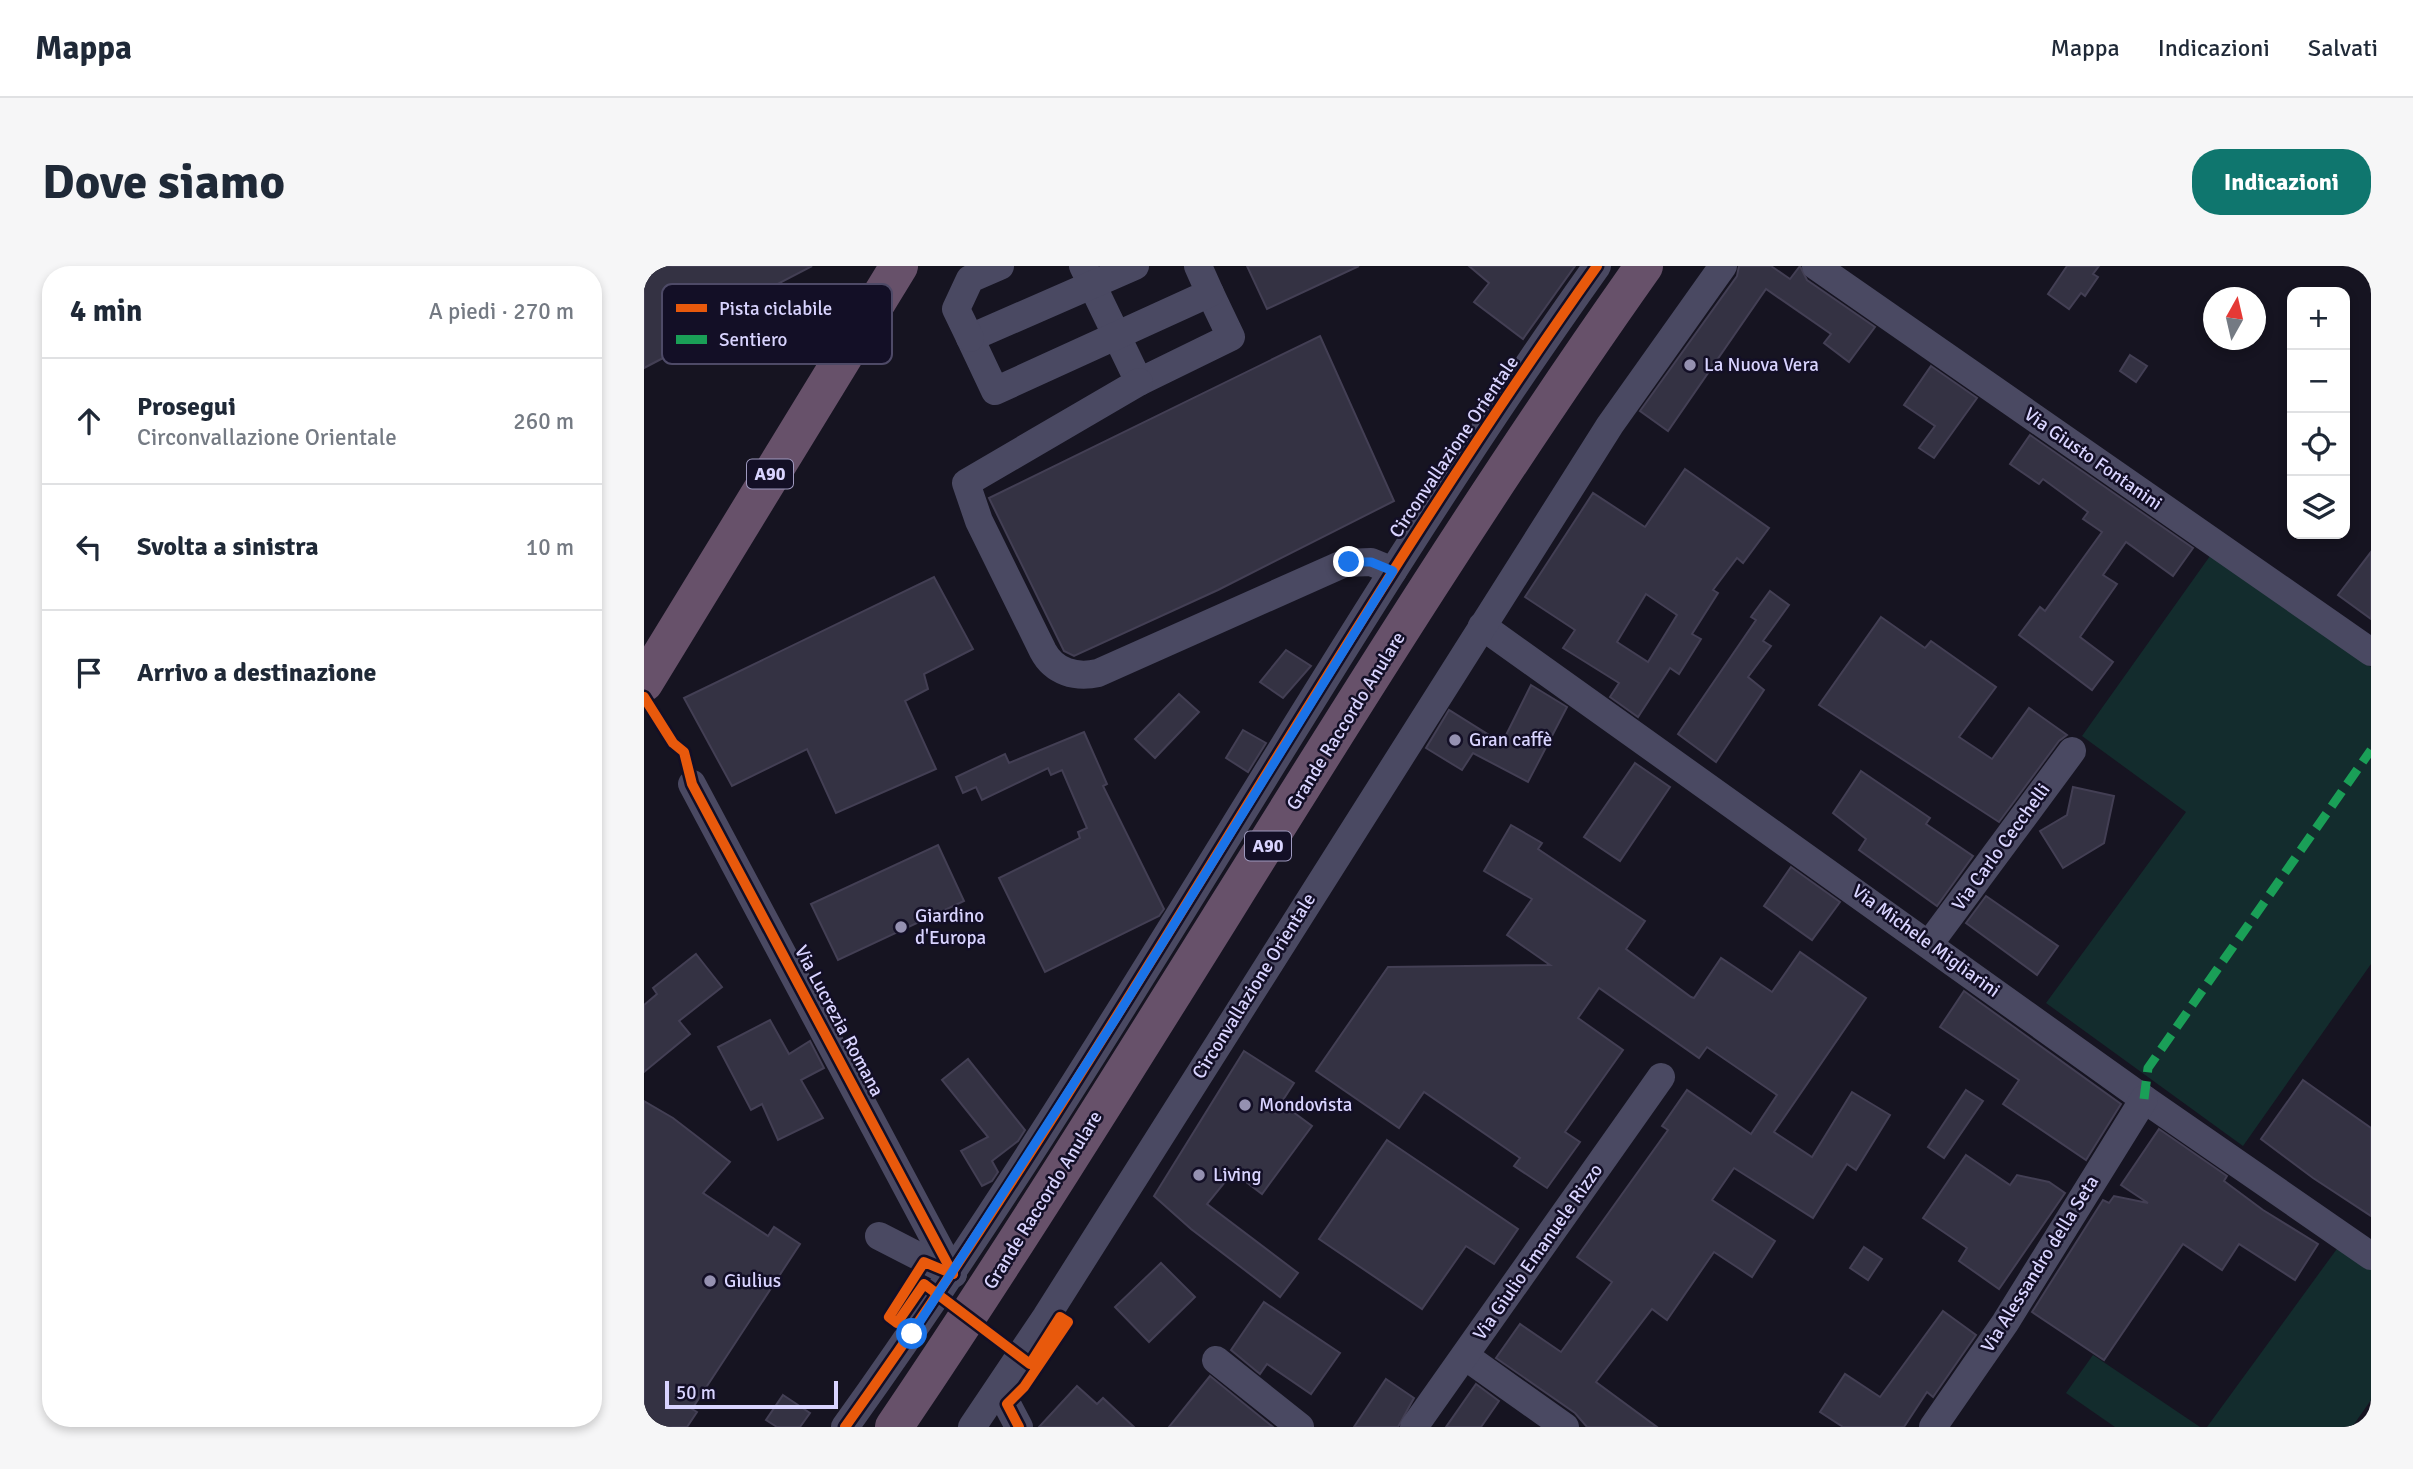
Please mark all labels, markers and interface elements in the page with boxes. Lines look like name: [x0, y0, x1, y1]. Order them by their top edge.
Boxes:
text: Mappa: [35, 28, 132, 69]
text: Mappa: [2051, 33, 2120, 63]
text: Indicazioni: [2158, 33, 2270, 63]
text: Salvati: [2308, 33, 2378, 63]
button: Indicazioni: [2192, 149, 2371, 215]
text: Dove siamo: [42, 152, 285, 212]
legend: [662, 284, 892, 364]
north arrow: [2203, 287, 2266, 350]
map controls: [2287, 287, 2350, 539]
button: +: [2287, 287, 2350, 350]
text: 4 min: [70, 293, 142, 330]
text: A piedi · 270 m: [429, 297, 574, 326]
text: Pista ciclabile: [719, 297, 832, 321]
text: Sentiero: [719, 328, 788, 352]
button: −: [2287, 350, 2350, 413]
street label: Circonvallazione Orientale: [1384, 351, 1524, 543]
place label: La Nuova Vera: [1704, 353, 1819, 377]
marker: La Nuova Vera: [1682, 357, 1698, 373]
text: Prosegui: [137, 391, 236, 423]
icon: ahead: [70, 402, 108, 440]
street label: Via Giusto Fontanini: [2019, 402, 2167, 516]
text: 260 m: [513, 407, 574, 436]
button: locate: [2287, 413, 2350, 476]
text: Circonvallazione Orientale: [137, 423, 397, 452]
road number: A90: [747, 460, 793, 489]
button: layers: [2287, 476, 2350, 539]
icon: left: [70, 528, 108, 566]
text: Svolta a sinistra: [137, 531, 319, 563]
text: 10 m: [526, 533, 574, 562]
route end: [1333, 546, 1364, 577]
street label: Grande Raccordo Anulare: [1281, 627, 1411, 815]
icon: arrive: [70, 654, 108, 692]
text: Arrivo a destinazione: [137, 657, 377, 689]
place label: Gran caffè: [1469, 728, 1552, 752]
marker: Gran caffè: [1447, 732, 1463, 748]
street label: Via Carlo Cecchelli: [1947, 779, 2055, 915]
road number: A90: [1245, 832, 1291, 860]
street label: Via Michele Migliarini: [1847, 879, 2005, 1003]
street label: Circonvallazione Orientale: [1187, 889, 1321, 1083]
place label: Giardino d'Europa: [915, 904, 986, 950]
marker: Giardino d'Europa: [893, 919, 909, 935]
street label: Via Lucrezia Romana: [789, 941, 889, 1101]
place label: Mondovista: [1259, 1093, 1353, 1117]
marker: Mondovista: [1237, 1097, 1253, 1113]
street label: Grande Raccordo Anulare: [978, 1106, 1108, 1294]
street label: Via Giulio Emanuele Rizzo: [1468, 1159, 1608, 1345]
place label: Living: [1213, 1163, 1261, 1187]
marker: Living: [1191, 1167, 1207, 1183]
street label: Via Alessandro della Seta: [1976, 1171, 2104, 1357]
place label: Giulius: [724, 1269, 781, 1293]
marker: Giulius: [702, 1273, 718, 1289]
route start: [896, 1318, 927, 1349]
scale bar: [665, 1378, 838, 1410]
text: 50 m: [676, 1381, 716, 1405]

